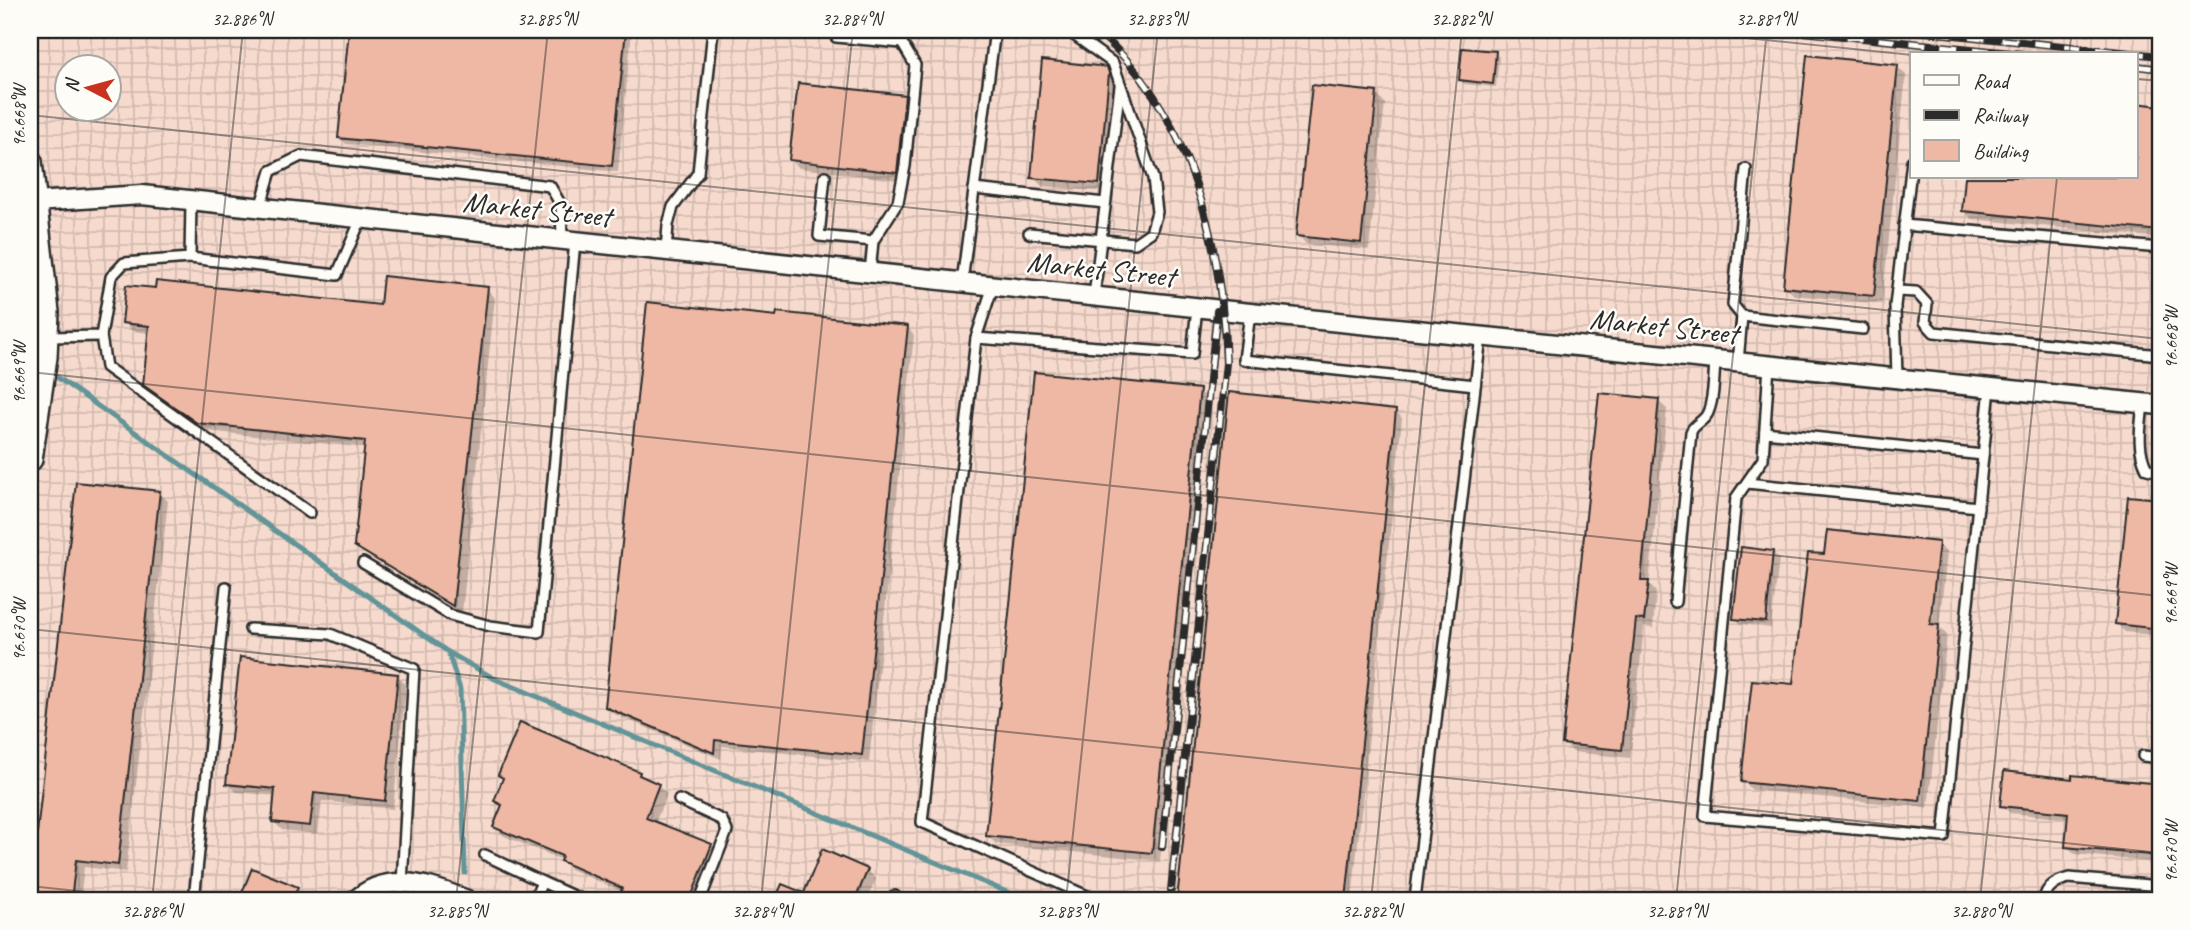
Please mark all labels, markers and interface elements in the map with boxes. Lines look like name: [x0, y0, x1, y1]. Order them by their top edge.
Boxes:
text: 32.886°N: [212, 8, 275, 30]
text: 32.885°N: [517, 8, 580, 30]
text: 32.884°N: [822, 8, 885, 30]
text: 32.883°N: [1127, 8, 1190, 30]
text: 32.882°N: [1431, 8, 1494, 30]
text: 32.881°N: [1736, 8, 1799, 30]
north arrow: [52, 52, 122, 122]
legend: [1910, 52, 2138, 178]
text: Road: [1973, 68, 2012, 94]
text: N: [60, 76, 85, 93]
text: 96.668°W: [8, 82, 30, 147]
text: Railway: [1973, 102, 2029, 128]
text: Building: [1973, 138, 2030, 164]
street label: Market Street: [461, 182, 617, 236]
street label: Market Street: [1025, 242, 1181, 296]
street label: Market Street: [1588, 299, 1744, 353]
text: 96.668°W: [2160, 304, 2182, 369]
text: 96.669°W: [8, 339, 30, 404]
text: 96.669°W: [2160, 561, 2182, 626]
text: 96.670°W: [8, 596, 30, 661]
text: 96.670°W: [2160, 818, 2182, 883]
text: 32.886°N: [122, 900, 185, 922]
text: 32.885°N: [427, 900, 490, 922]
text: 32.884°N: [732, 900, 795, 922]
text: 32.883°N: [1037, 900, 1100, 922]
text: 32.882°N: [1342, 900, 1405, 922]
text: 32.881°N: [1647, 900, 1710, 922]
text: 32.880°N: [1951, 900, 2014, 922]

